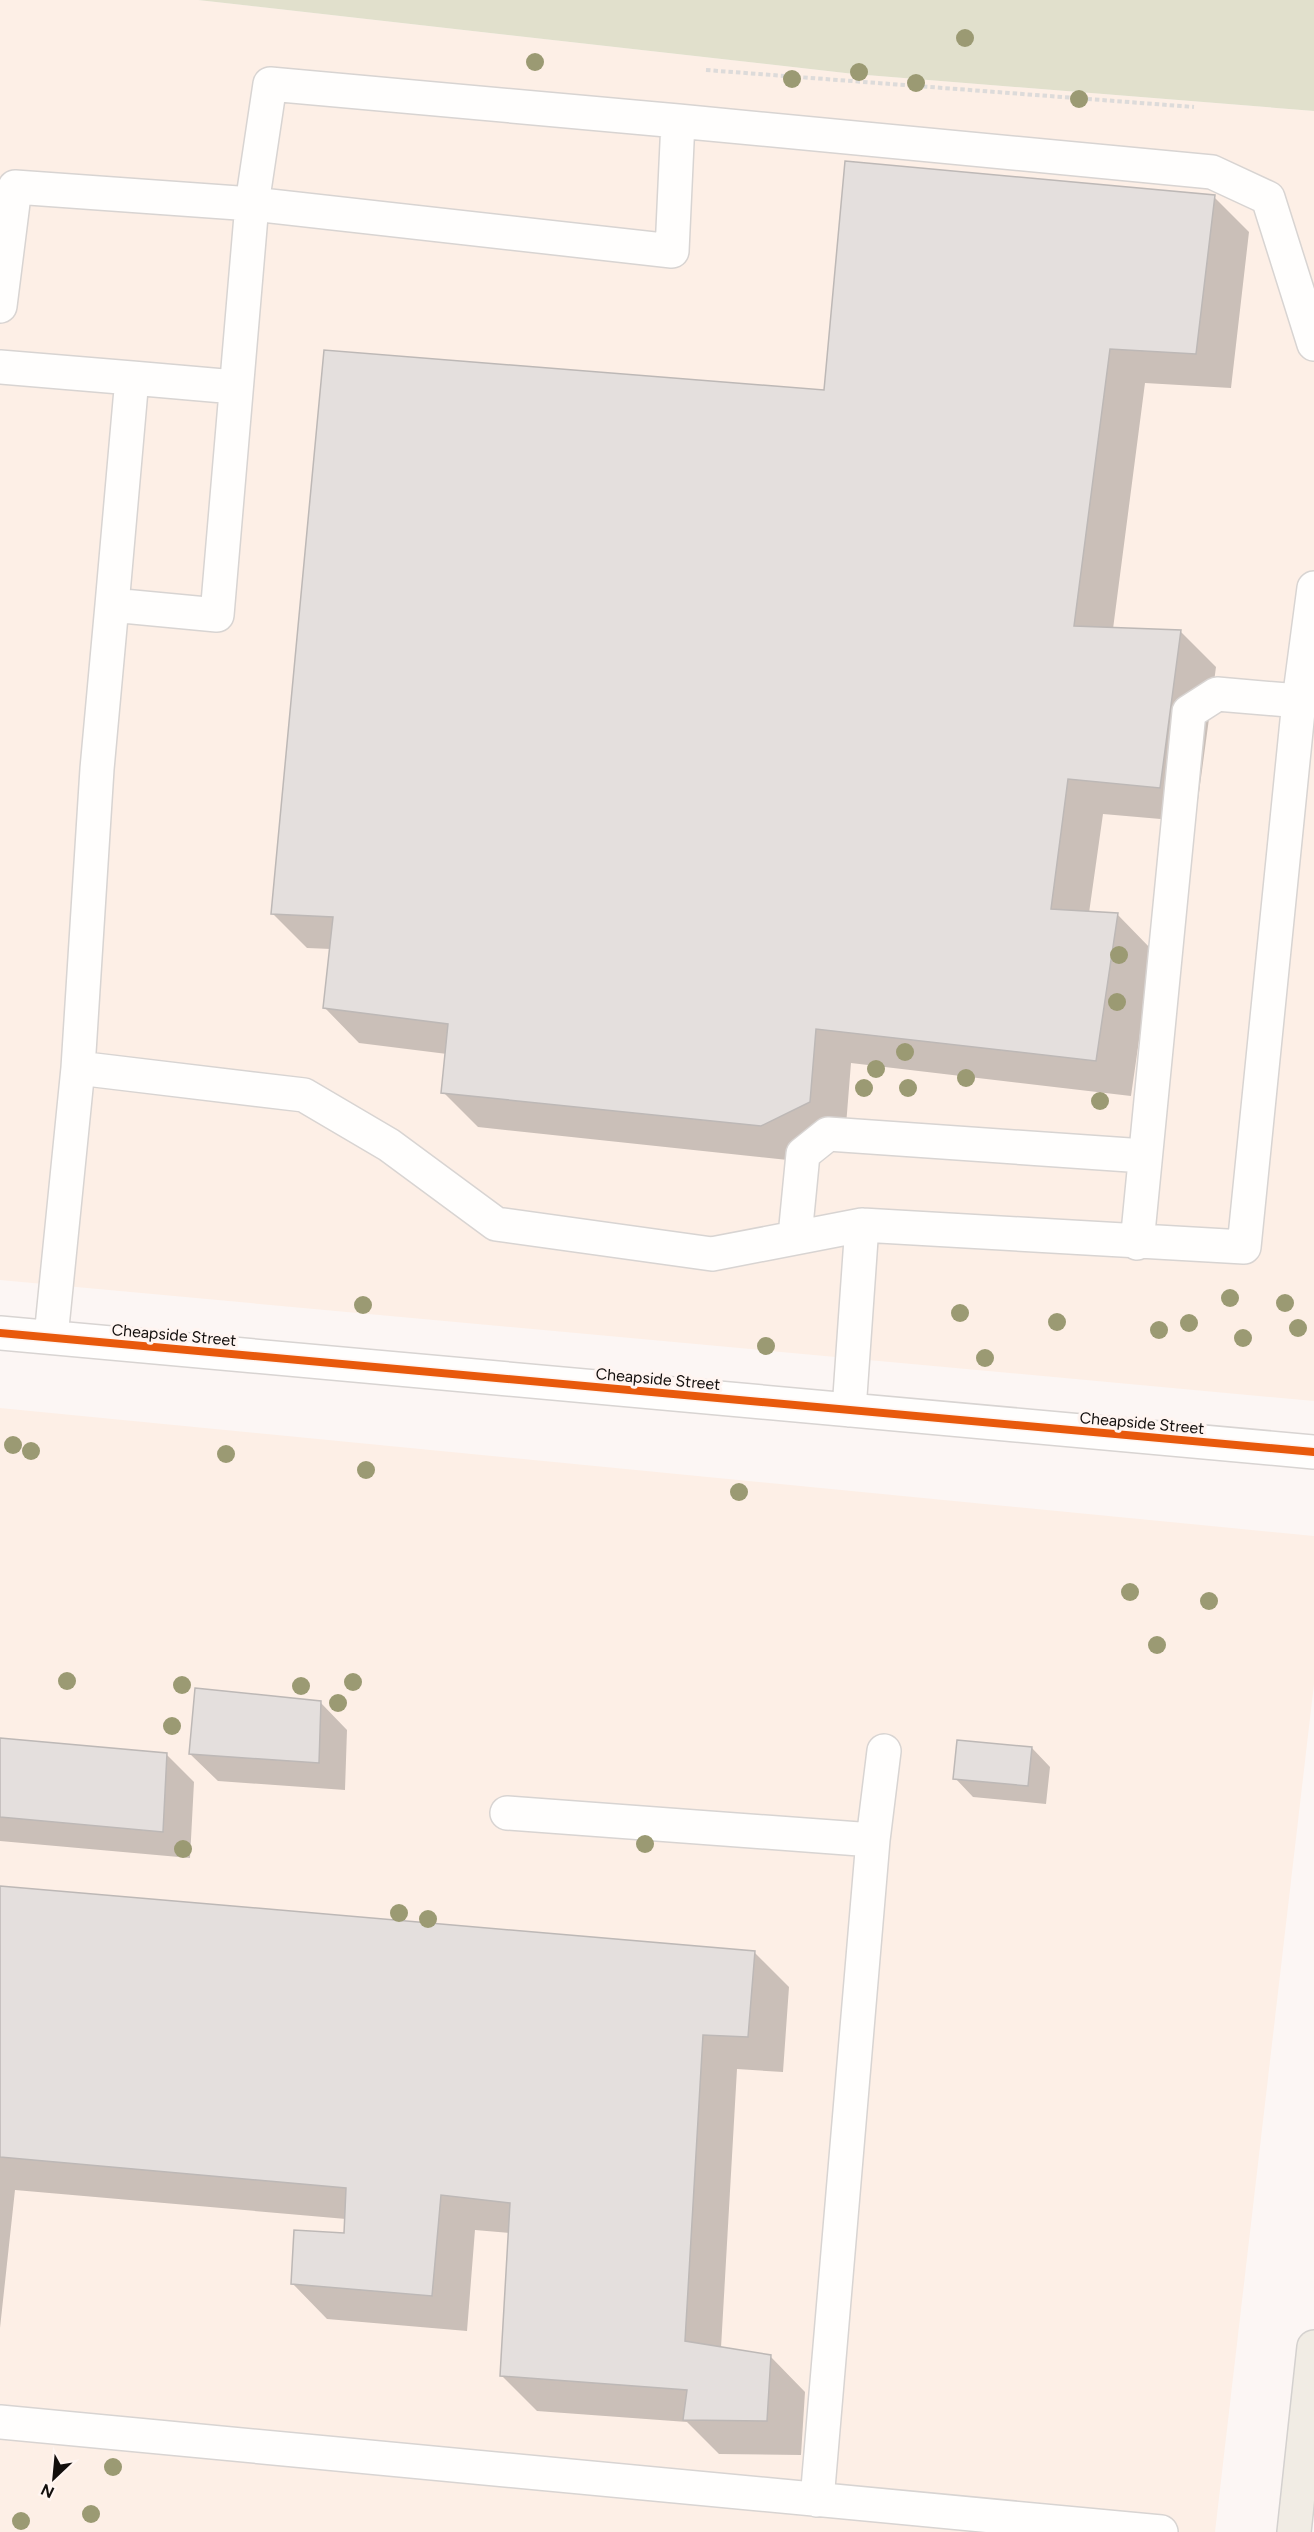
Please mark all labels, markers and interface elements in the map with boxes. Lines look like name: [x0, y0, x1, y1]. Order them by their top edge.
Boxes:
street label: Cheapside Street: [111, 1320, 237, 1350]
street label: Cheapside Street: [595, 1364, 721, 1394]
street label: Cheapside Street: [1079, 1408, 1205, 1438]
north arrow: [24, 2448, 84, 2508]
text: N: [38, 2480, 57, 2502]

